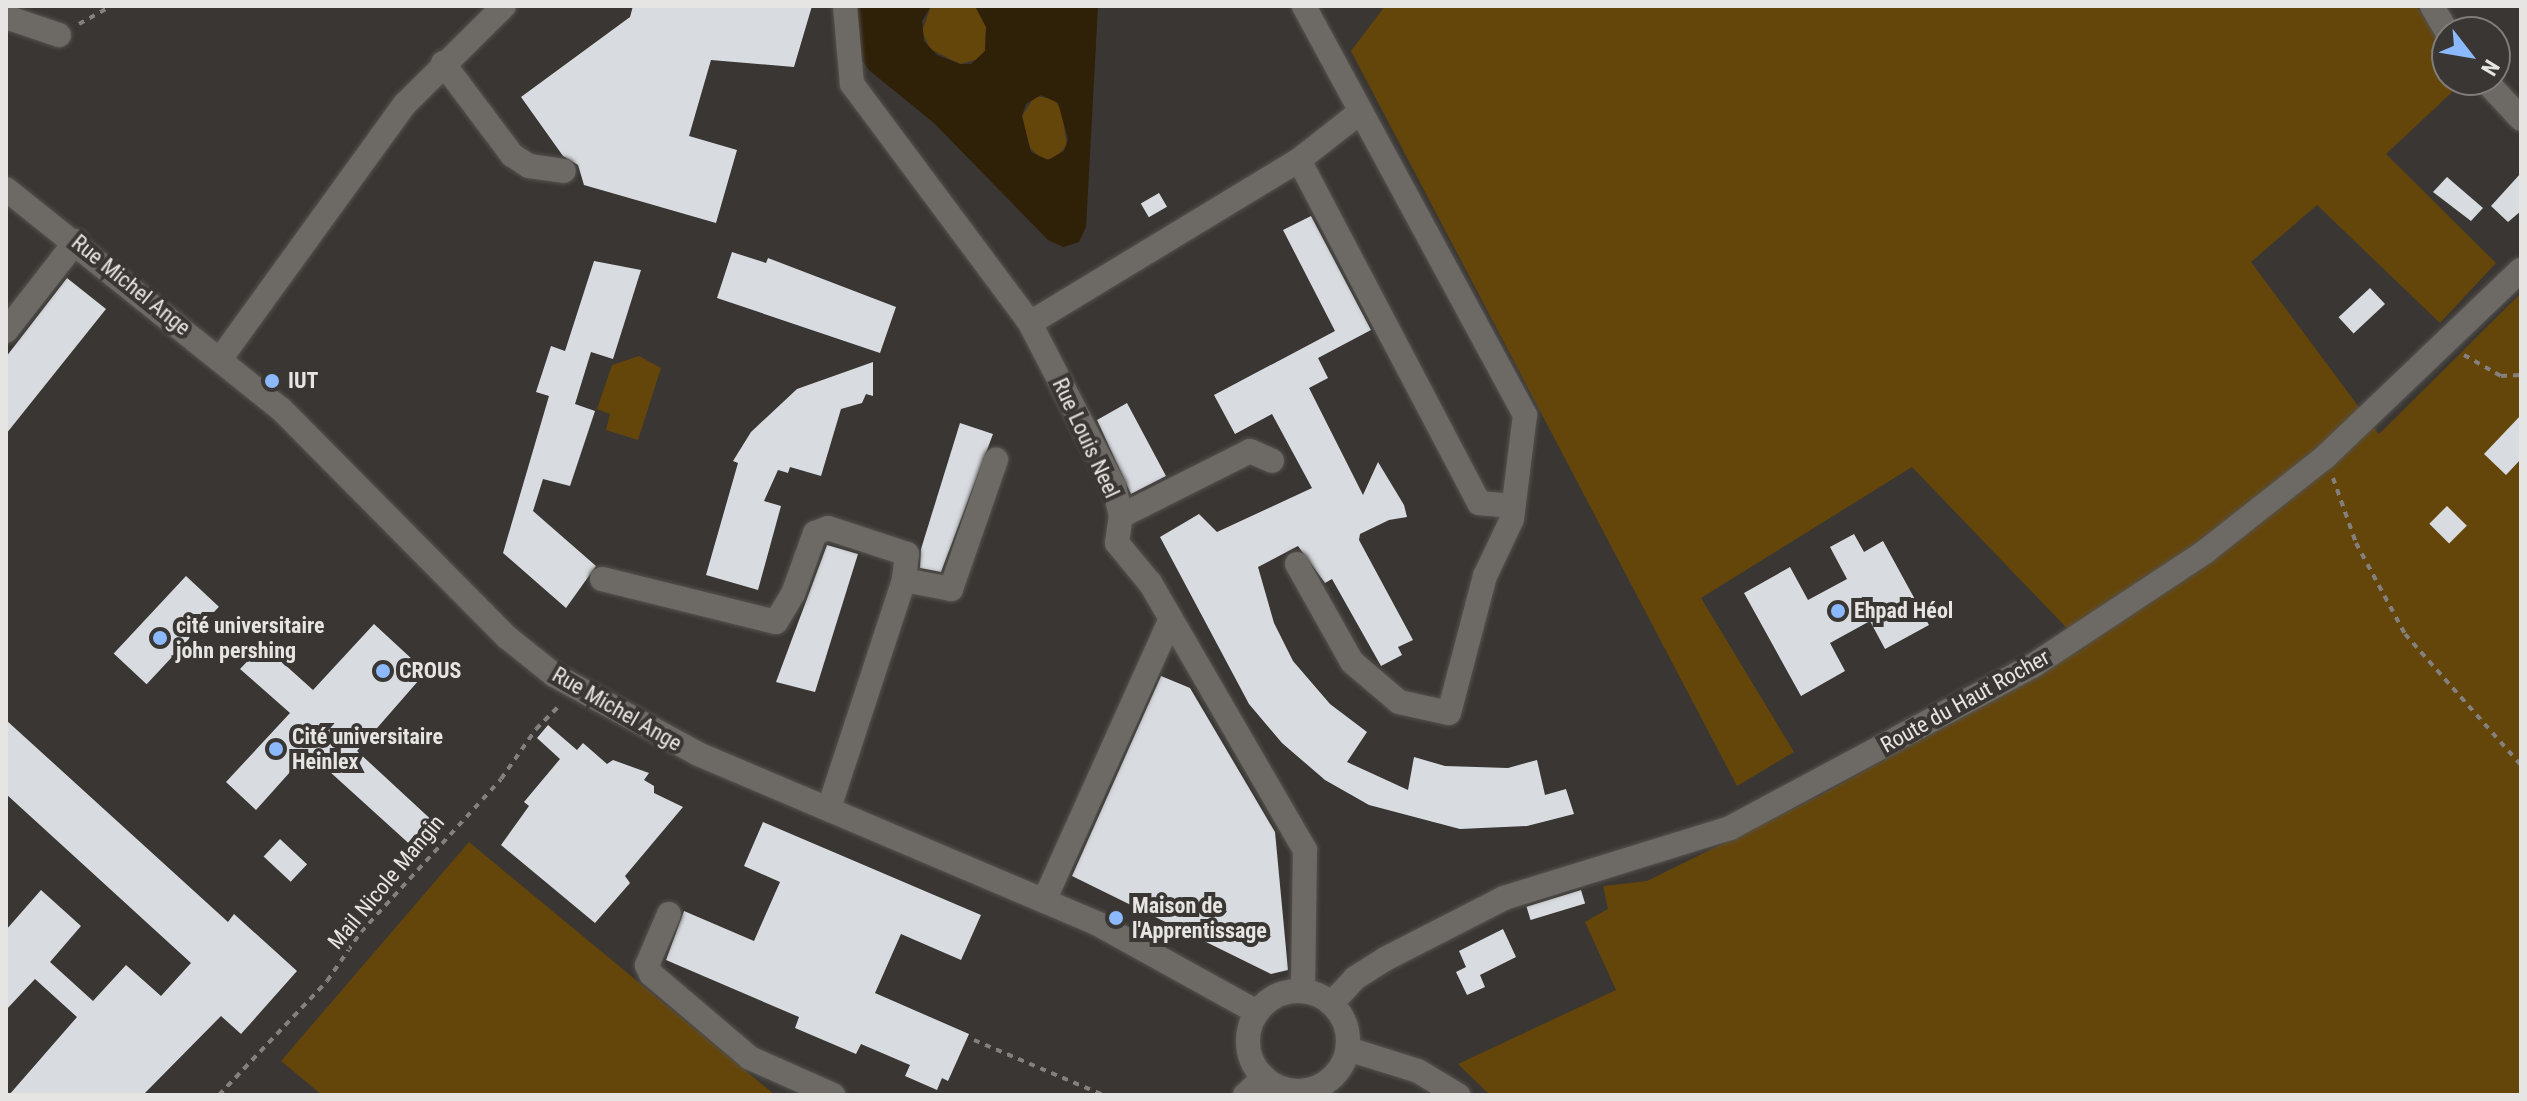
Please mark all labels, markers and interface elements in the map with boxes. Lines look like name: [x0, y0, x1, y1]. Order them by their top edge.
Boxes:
north arrow: [2431, 16, 2511, 96]
text: N: [2476, 55, 2504, 80]
street label: Rue Michel Ange: [66, 229, 196, 341]
place label: IUT: [288, 368, 318, 394]
marker: IUT: [263, 372, 281, 390]
street label: Rue Louis Neel: [1047, 374, 1125, 502]
place label: Ehpad Héol: [1854, 598, 1953, 624]
marker: Ehpad Héol: [1829, 602, 1847, 620]
place label: cité universitaire john pershing: [176, 612, 325, 664]
marker: cité universitaire john pershing: [151, 629, 169, 647]
street label: Route du Haut Rocher: [1876, 644, 2054, 758]
place label: CROUS: [399, 658, 461, 684]
street label: Rue Michel Ange: [548, 661, 686, 757]
marker: CROUS: [374, 662, 392, 680]
place label: Cité universitaire Heinlex: [292, 723, 443, 774]
marker: Cité universitaire Heinlex: [267, 740, 285, 758]
street label: Mail Nicole Mangin: [322, 810, 450, 954]
place label: Maison de l'Apprentissage: [1132, 892, 1267, 944]
marker: Maison de l'Apprentissage: [1107, 909, 1125, 927]

